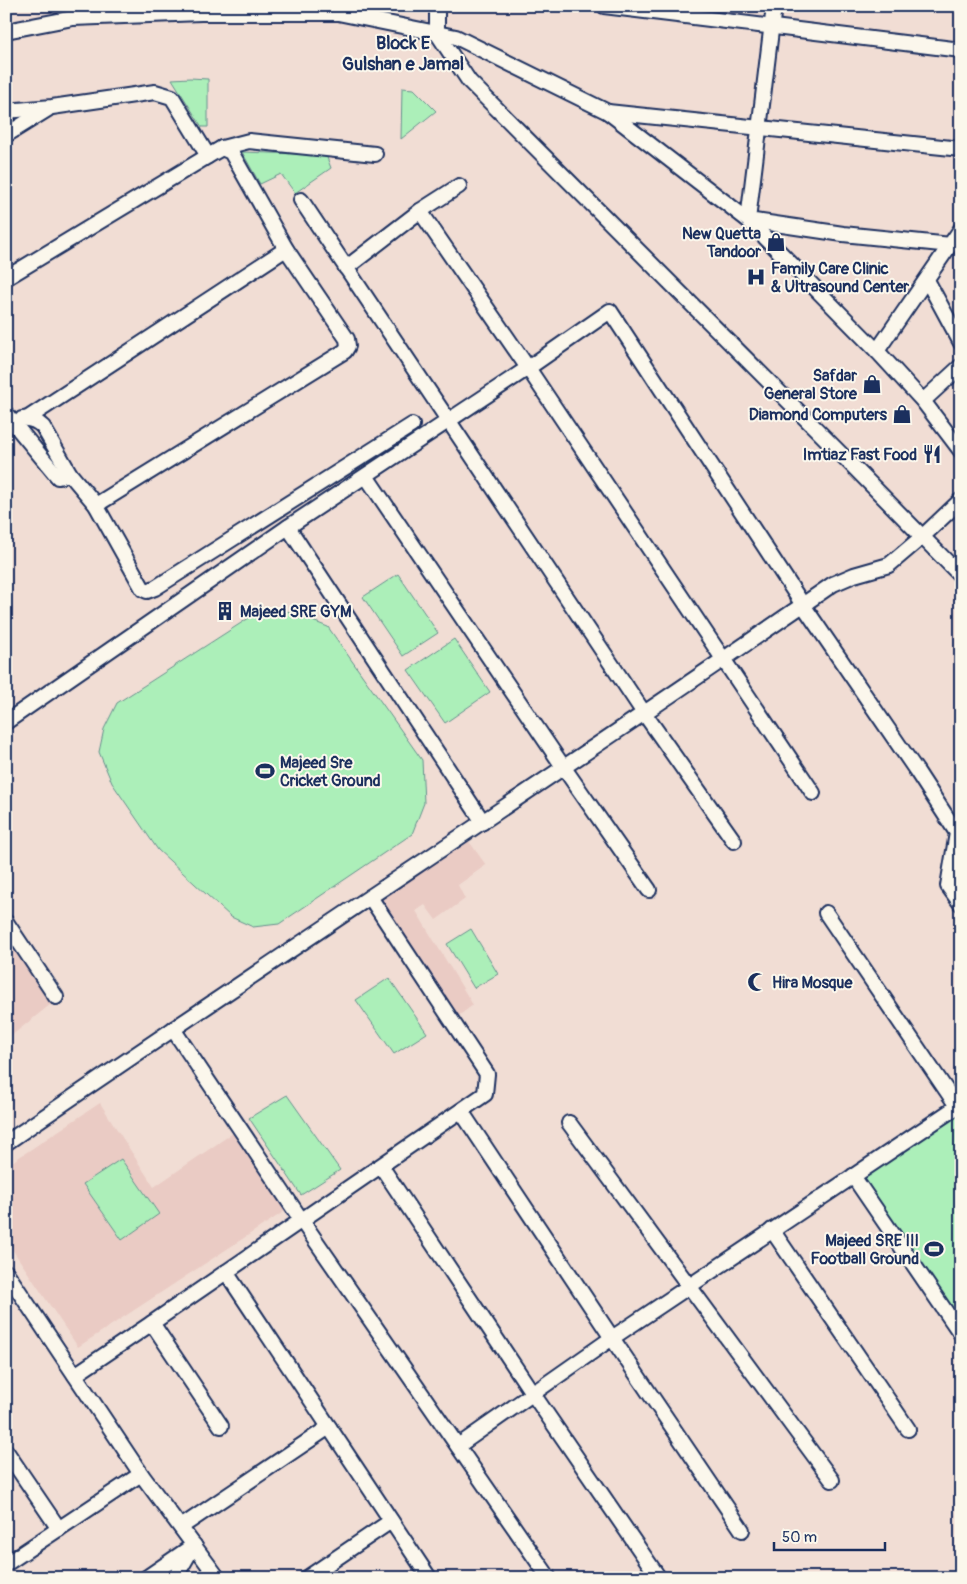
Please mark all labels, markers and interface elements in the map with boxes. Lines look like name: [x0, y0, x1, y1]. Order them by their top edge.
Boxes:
district label: Block E Gulshan e Jamal: [342, 32, 464, 76]
place label: New Quetta Tandoor: [682, 224, 762, 262]
shop icon: New Quetta Tandoor: [765, 231, 787, 253]
place label: Family Care Clinic & Ultrasound Center: [771, 259, 909, 297]
hospital icon: Family Care Clinic & Ultrasound Center: [745, 266, 767, 288]
place label: Safdar General Store: [764, 366, 858, 404]
shop icon: Safdar General Store: [861, 373, 883, 395]
shop icon: Diamond Computers: [891, 403, 913, 425]
place label: Diamond Computers: [749, 405, 888, 425]
restaurant icon: Imtiaz Fast Food: [921, 443, 943, 465]
place label: Imtiaz Fast Food: [803, 445, 917, 465]
building icon: Majeed SRE GYM: [214, 600, 236, 622]
place label: Majeed SRE GYM: [240, 602, 352, 622]
place label: Majeed Sre Cricket Ground: [280, 753, 381, 791]
sports icon: Majeed Sre Cricket Ground: [254, 760, 276, 782]
mosque icon: Hira Mosque: [746, 971, 768, 993]
place label: Hira Mosque: [772, 973, 853, 993]
place label: Majeed SRE III Football Ground: [811, 1231, 919, 1269]
sports icon: Majeed SRE III Football Ground: [923, 1238, 945, 1260]
scale bar: [774, 1519, 886, 1551]
text: 50 m: [782, 1528, 817, 1547]

